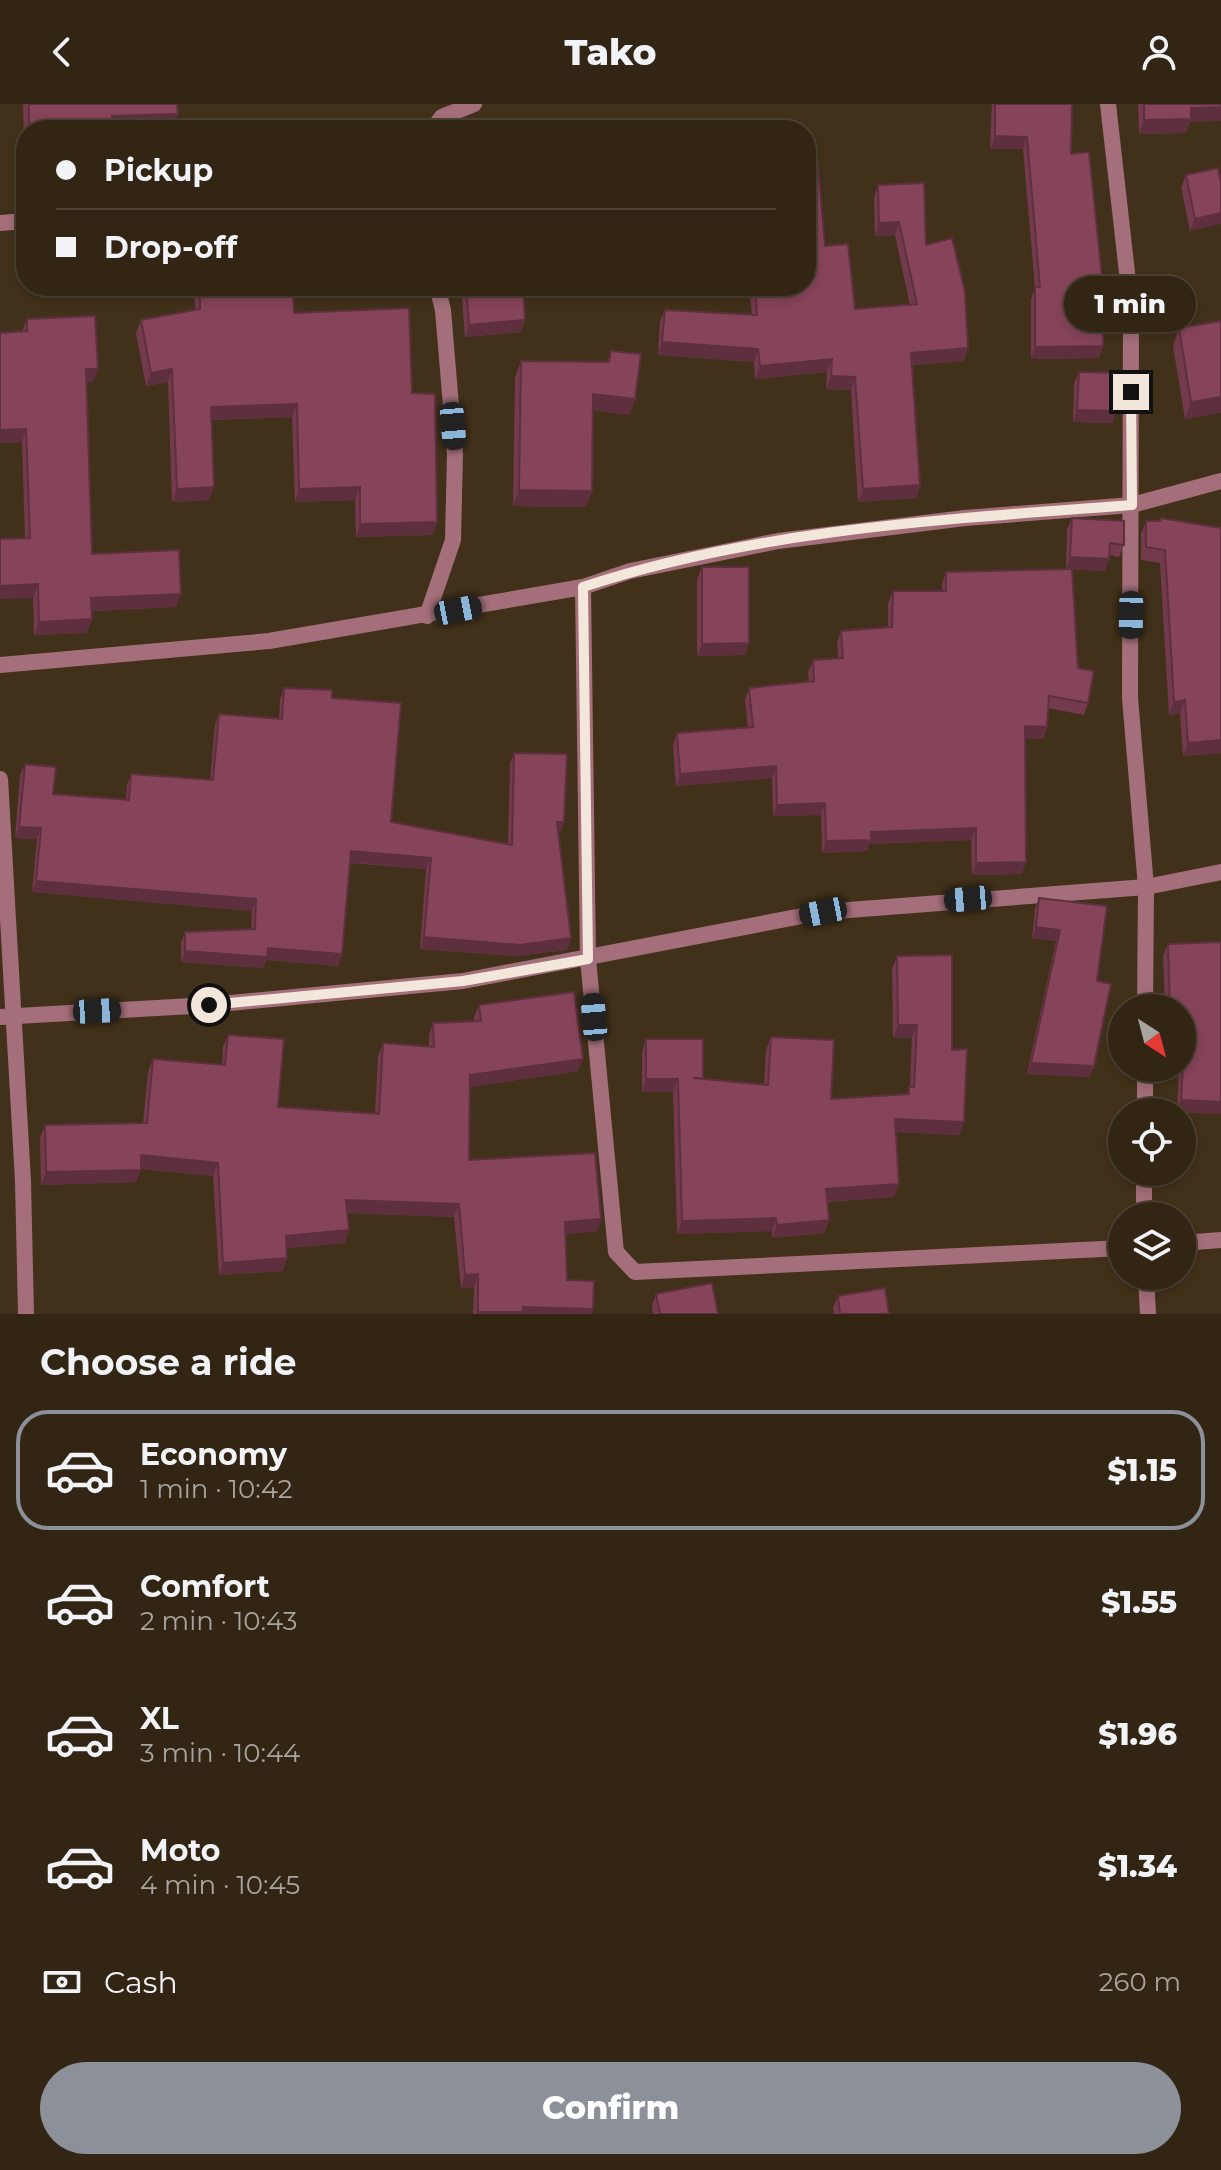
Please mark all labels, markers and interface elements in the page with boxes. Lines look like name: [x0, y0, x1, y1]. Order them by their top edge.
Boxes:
icon: back: [40, 30, 84, 74]
text: Tako: [564, 30, 657, 74]
icon: person: [1137, 30, 1181, 74]
text: Pickup: [104, 152, 213, 189]
text: Drop-off: [104, 229, 237, 266]
callout: 1 min: [1065, 276, 1197, 332]
text: 1 min: [1094, 288, 1166, 320]
route end: [1113, 374, 1149, 410]
car: [439, 401, 467, 451]
car: [1119, 591, 1143, 639]
car: [432, 594, 484, 626]
car: [943, 885, 993, 913]
car: [797, 896, 849, 928]
route start: [191, 987, 227, 1023]
car: [580, 992, 608, 1042]
north arrow: [1108, 994, 1196, 1082]
map controls: [1108, 994, 1196, 1290]
car: [72, 998, 122, 1024]
button: locate: [1108, 1098, 1196, 1186]
button: layers: [1108, 1202, 1196, 1290]
text: Choose a ride: [40, 1340, 297, 1384]
icon: car: [44, 1434, 116, 1506]
text: Economy: [140, 1436, 287, 1473]
text: $1.15: [1107, 1452, 1177, 1489]
text: 1 min · 10:42: [140, 1473, 293, 1505]
icon: car: [44, 1566, 116, 1638]
text: Comfort: [140, 1568, 270, 1605]
text: $1.55: [1101, 1584, 1177, 1621]
text: 2 min · 10:43: [140, 1605, 298, 1637]
icon: car: [44, 1698, 116, 1770]
text: XL: [140, 1700, 179, 1737]
text: $1.96: [1098, 1716, 1177, 1753]
text: 3 min · 10:44: [140, 1737, 300, 1769]
icon: car: [44, 1830, 116, 1902]
text: Moto: [140, 1832, 221, 1869]
text: $1.34: [1098, 1848, 1177, 1885]
text: 4 min · 10:45: [140, 1869, 300, 1901]
icon: cash: [40, 1960, 84, 2004]
text: Cash: [104, 1964, 178, 2001]
text: 260 m: [1099, 1966, 1181, 1998]
button: Confirm: [40, 2062, 1181, 2154]

